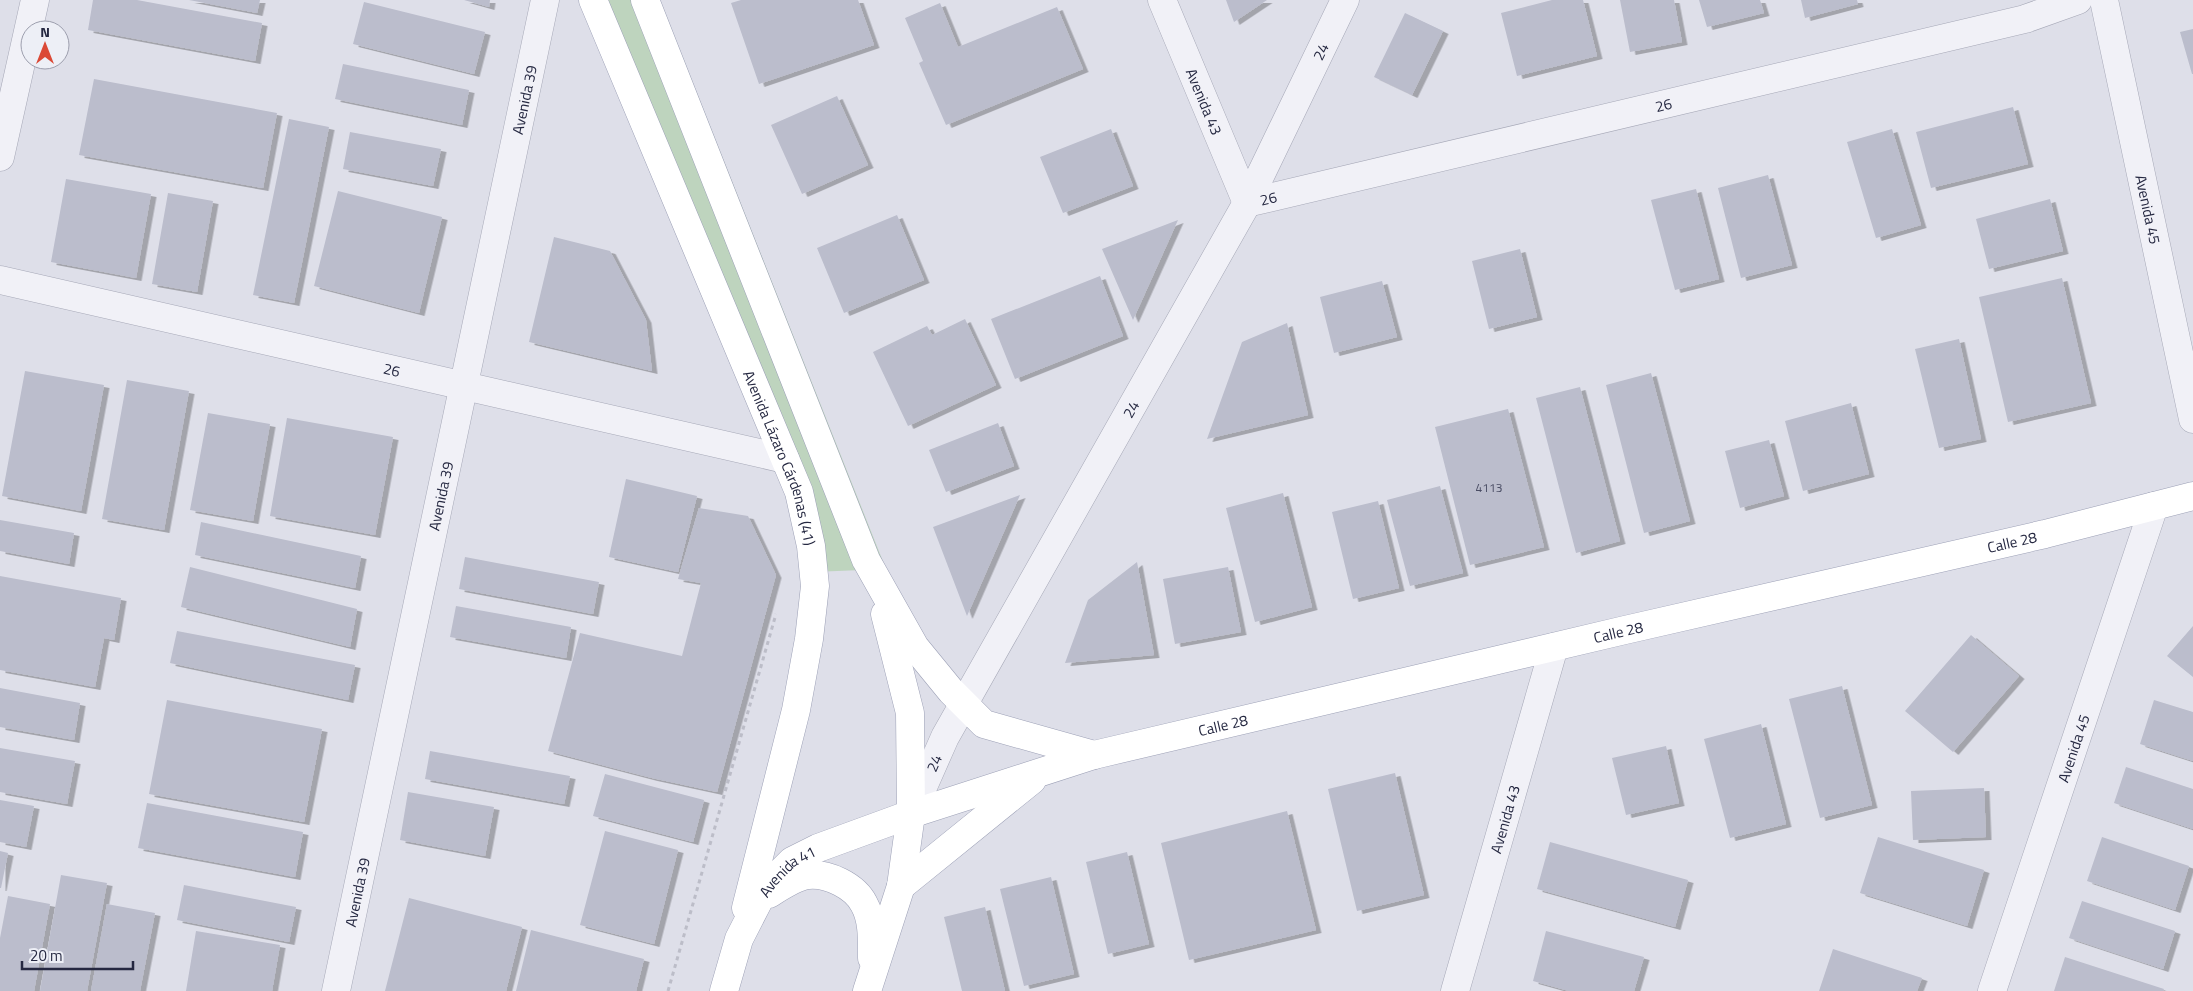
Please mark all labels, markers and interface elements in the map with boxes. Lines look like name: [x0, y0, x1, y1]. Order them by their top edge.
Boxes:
north arrow: [20, 20, 70, 70]
text: N: [40, 21, 50, 42]
street label: 24: [1306, 39, 1334, 64]
street label: Avenida 39: [505, 63, 542, 136]
street label: Avenida 43: [1180, 65, 1229, 138]
street label: 26: [1653, 91, 1674, 118]
street label: Avenida 45: [2130, 173, 2167, 246]
street label: 26: [1258, 185, 1279, 211]
street label: 26: [381, 356, 403, 382]
street label: Avenida Lázaro Cárdenas (41): [738, 367, 822, 548]
street label: 24: [1116, 396, 1145, 422]
street label: Avenida 39: [422, 459, 459, 533]
house number: 4113: [1476, 478, 1502, 497]
street label: Calle 28: [1985, 525, 2039, 558]
street label: Calle 28: [1591, 615, 1645, 649]
street label: Calle 28: [1196, 708, 1250, 742]
street label: Avenida 45: [2051, 711, 2095, 785]
street label: 24: [920, 750, 948, 775]
street label: Avenida 43: [1484, 782, 1525, 856]
street label: Avenida 41: [753, 840, 819, 902]
street label: Avenida 39: [338, 855, 375, 929]
scale bar: [22, 938, 134, 970]
text: 20 m: [30, 944, 63, 967]

